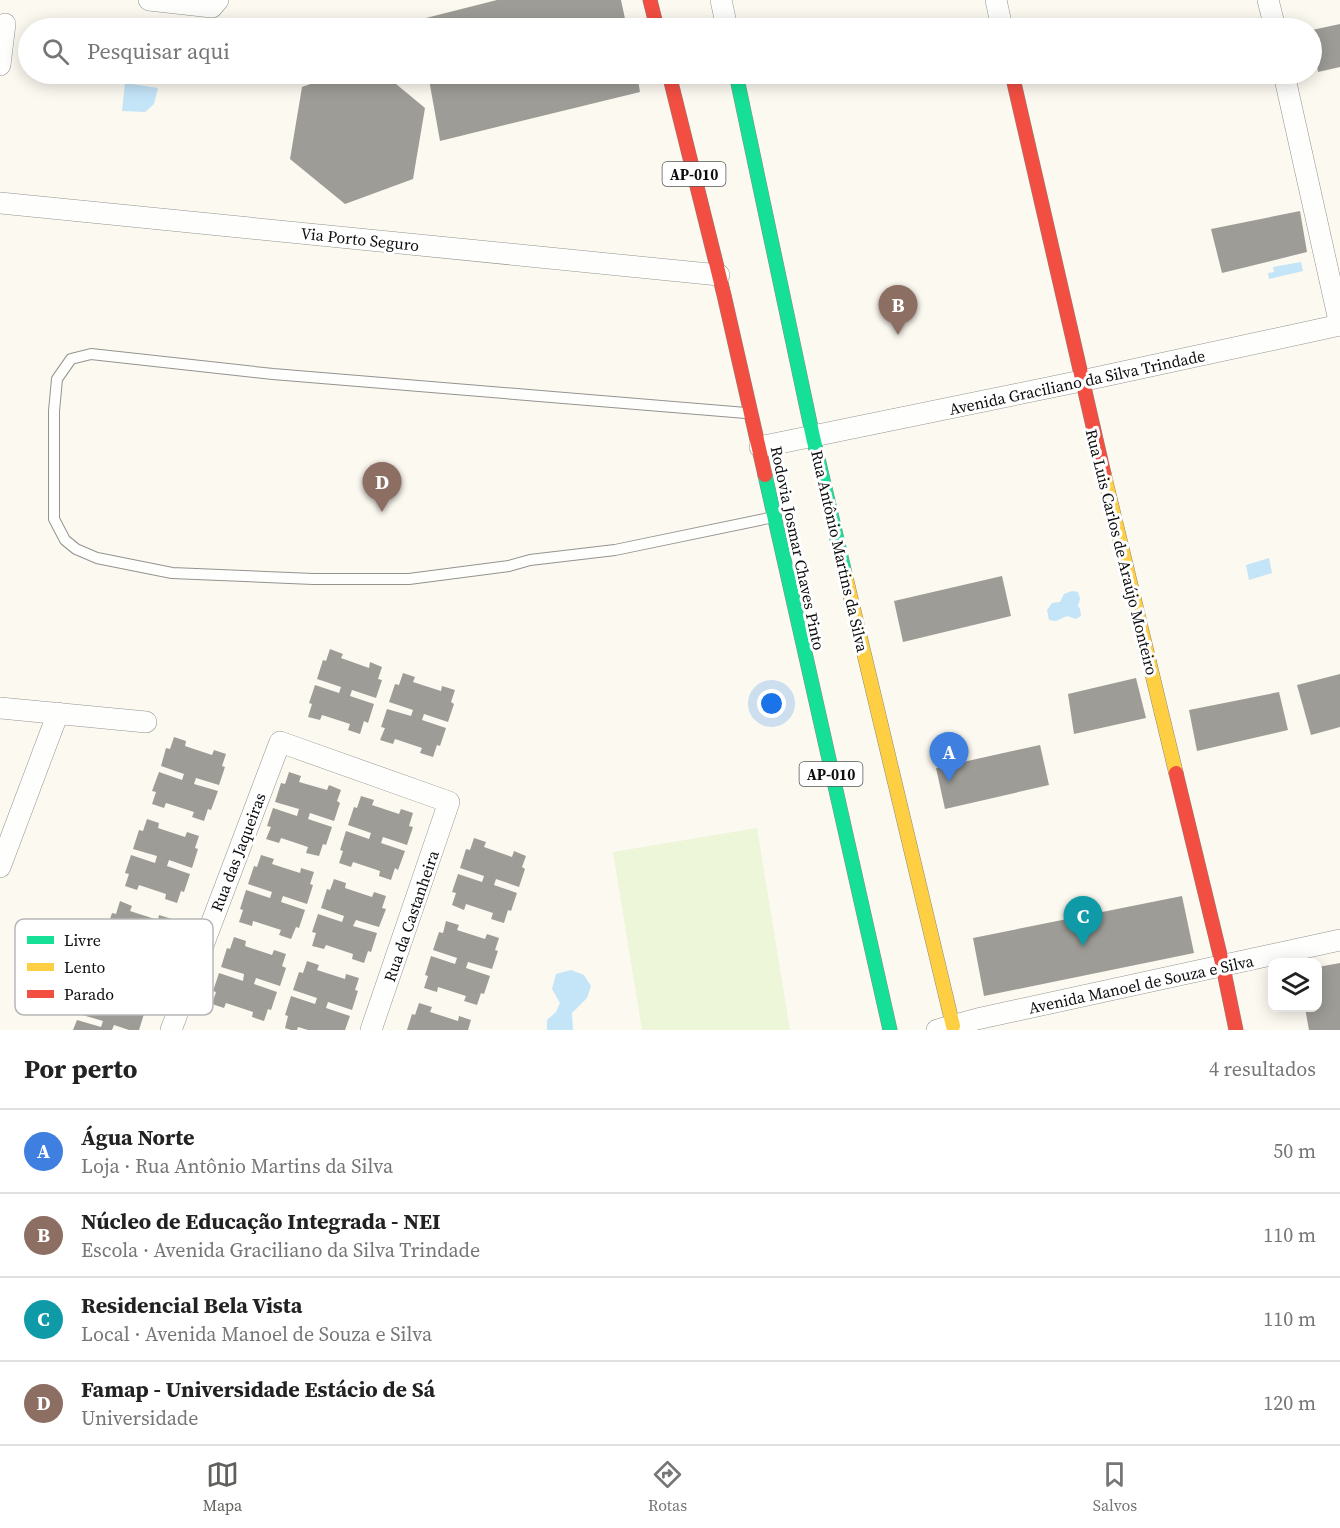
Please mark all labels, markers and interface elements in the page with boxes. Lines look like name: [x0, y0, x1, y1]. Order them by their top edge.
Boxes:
search box: [18, 18, 1322, 84]
icon: search: [39, 35, 72, 68]
text: Pesquisar aqui: [87, 36, 230, 66]
road number: AP-010: [662, 162, 726, 186]
street label: Via Porto Seguro: [300, 222, 421, 256]
pin: B: [878, 286, 918, 335]
street label: Avenida Graciliano da Silva Trindade: [947, 344, 1207, 420]
street label: Rua Luis Carlos de Araújo Monteiro: [1081, 427, 1163, 678]
street label: Rodovia Josmar Chaves Pinto: [766, 444, 830, 652]
street label: Rua Antônio Martins da Silva: [806, 448, 874, 655]
pin: D: [362, 462, 401, 512]
your location: [757, 689, 786, 718]
pin: A: [930, 732, 968, 782]
road number: AP-010: [800, 762, 862, 786]
street label: Rua das Jaqueiras: [205, 789, 271, 915]
street label: Rua da Castanheira: [378, 847, 444, 985]
pin: C: [1064, 896, 1102, 946]
legend: [15, 919, 213, 1015]
text: Livre: [64, 929, 101, 951]
street label: Avenida Manoel de Souza e Silva: [1026, 949, 1256, 1019]
text: Lento: [64, 956, 106, 978]
map controls: [1268, 958, 1322, 1012]
button: layers: [1268, 958, 1322, 1012]
text: Parado: [64, 983, 114, 1005]
text: Por perto: [24, 1051, 138, 1087]
text: 4 resultados: [1209, 1055, 1316, 1083]
text: Água Norte: [81, 1122, 195, 1152]
text: A: [37, 1137, 50, 1165]
text: 50 m: [1273, 1137, 1316, 1165]
text: Loja · Rua Antônio Martins da Silva: [81, 1152, 393, 1180]
text: Núcleo de Educação Integrada - NEI: [81, 1206, 441, 1236]
text: B: [37, 1221, 50, 1249]
text: 110 m: [1263, 1221, 1316, 1249]
text: Escola · Avenida Graciliano da Silva Trindade: [81, 1236, 480, 1264]
text: Residencial Bela Vista: [81, 1290, 302, 1320]
text: C: [37, 1305, 50, 1333]
text: 110 m: [1263, 1305, 1316, 1333]
text: Local · Avenida Manoel de Souza e Silva: [81, 1320, 432, 1348]
text: Famap - Universidade Estácio de Sá: [81, 1374, 435, 1404]
text: D: [36, 1389, 51, 1417]
text: 120 m: [1263, 1389, 1316, 1417]
text: Universidade: [81, 1404, 198, 1432]
tab: Mapa: [203, 1458, 242, 1516]
tab: Rotas: [648, 1458, 687, 1516]
tab: Salvos: [1093, 1458, 1137, 1516]

